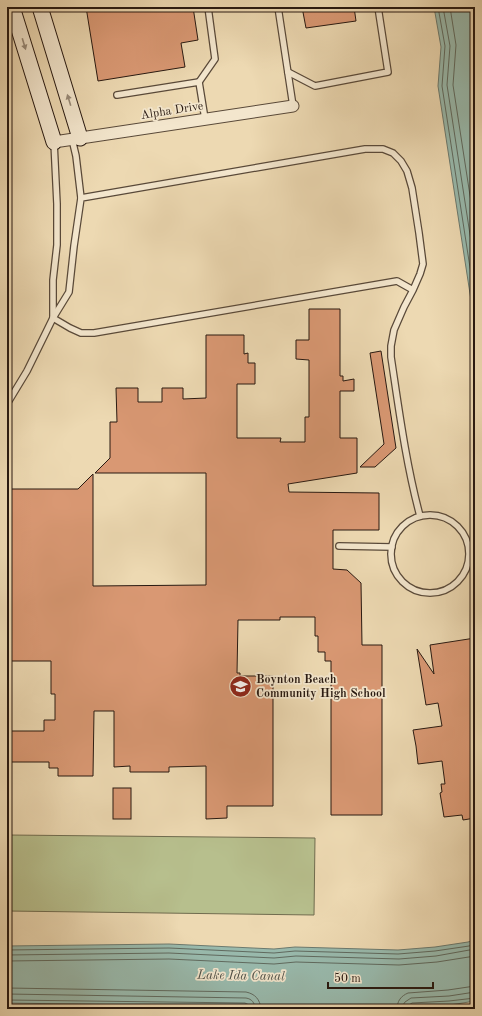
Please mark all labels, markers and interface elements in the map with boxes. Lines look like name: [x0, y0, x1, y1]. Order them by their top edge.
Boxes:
one-way arrow: [21, 39, 27, 51]
one-way arrow: [66, 94, 72, 106]
street label: Alpha Drive: [140, 100, 205, 122]
school or university icon: Boynton Beach Community High School: [228, 674, 254, 700]
place label: Boynton Beach Community High School: [256, 674, 386, 700]
scale bar: [328, 964, 433, 990]
water label: Lake Ida Canal: [196, 969, 285, 983]
text: 50 m: [334, 972, 361, 985]

